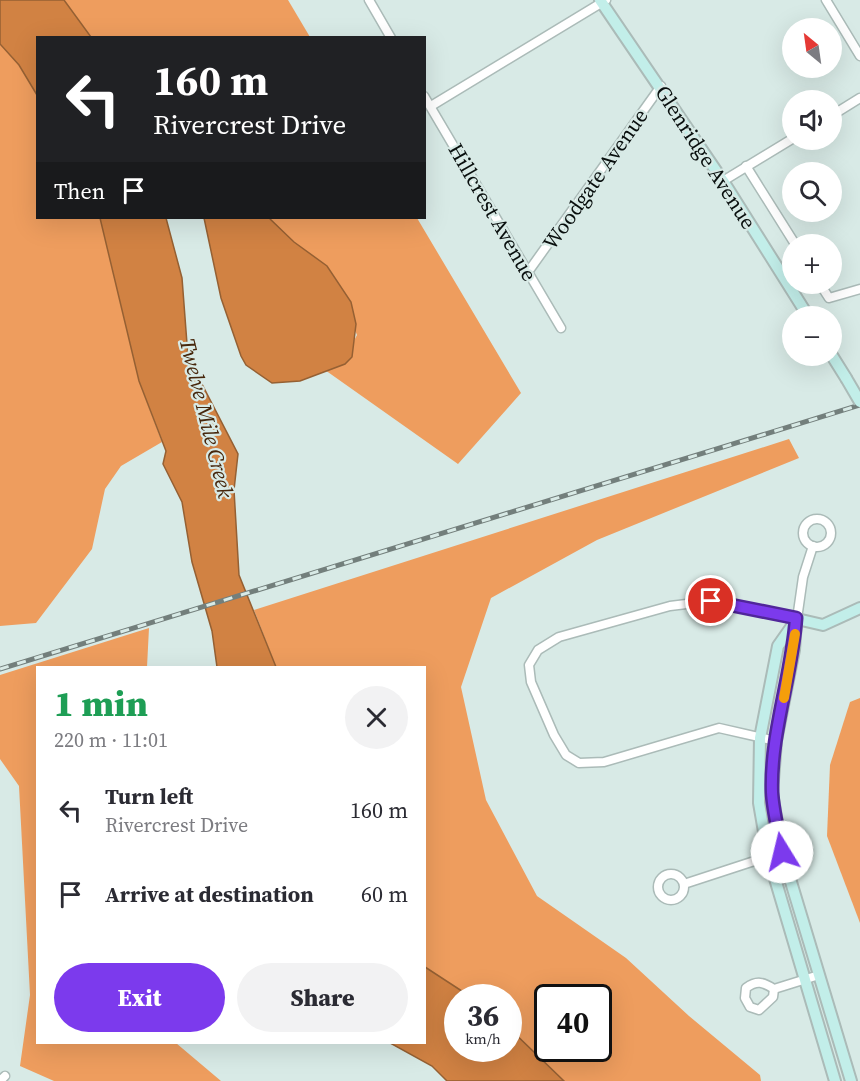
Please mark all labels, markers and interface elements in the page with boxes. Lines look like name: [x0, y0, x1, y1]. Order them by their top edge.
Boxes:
north arrow: [782, 18, 842, 78]
map controls: [782, 18, 842, 366]
text: 160 m: [153, 51, 268, 109]
icon: left: [54, 60, 132, 138]
street label: Glenridge Avenue: [649, 79, 763, 235]
button: sound: [782, 90, 842, 150]
street label: Woodgate Avenue: [536, 103, 654, 255]
text: Rivercrest Drive: [153, 106, 346, 143]
street label: Hillcrest Avenue: [442, 138, 544, 286]
button: search: [782, 162, 842, 222]
icon: arrive: [117, 174, 150, 207]
text: Then: [54, 176, 105, 206]
button: +: [782, 234, 842, 294]
button: −: [782, 306, 842, 366]
water label: Twelve Mile Creek: [173, 335, 241, 502]
pin: [685, 575, 736, 626]
icon: arrive: [694, 584, 727, 617]
text: 1 min: [54, 679, 148, 728]
button: close: [345, 686, 408, 749]
text: 220 m · 11:01: [54, 726, 168, 754]
text: Turn left: [105, 781, 193, 811]
icon: left: [54, 794, 87, 827]
text: 160 m: [350, 795, 408, 825]
text: Rivercrest Drive: [105, 811, 248, 839]
position arrow: [750, 820, 814, 884]
icon: arrive: [54, 878, 87, 911]
text: Arrive at destination: [105, 879, 314, 909]
text: 60 m: [361, 879, 408, 909]
button: Exit: [54, 963, 225, 1032]
button: Share: [237, 963, 408, 1032]
speed limit sign: 40: [534, 984, 612, 1062]
text: 36: [467, 995, 499, 1036]
text: km/h: [465, 1028, 501, 1049]

